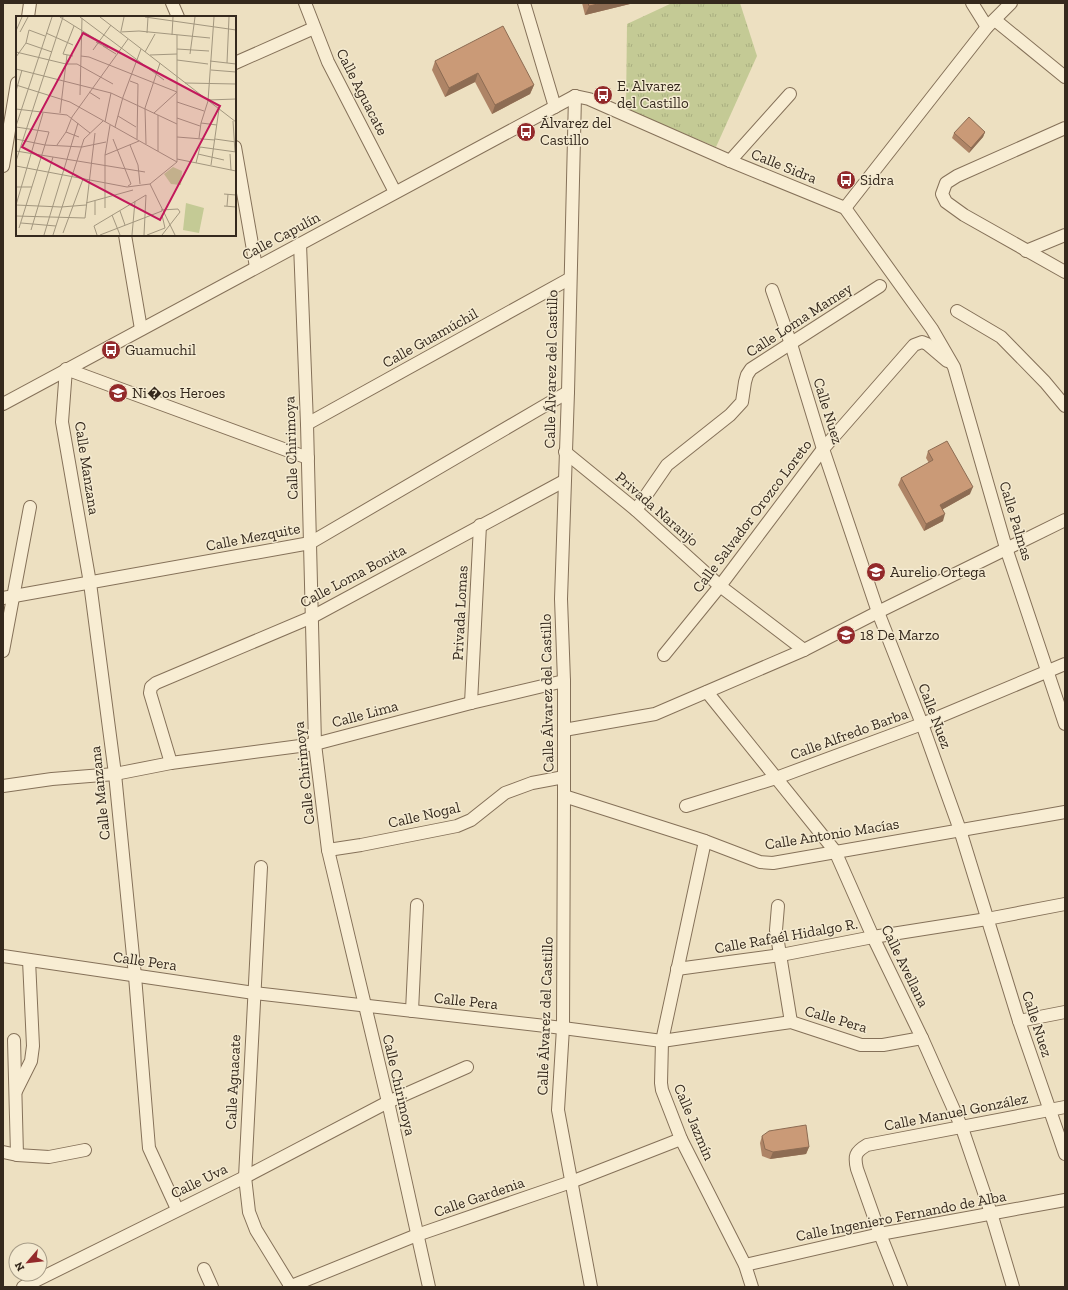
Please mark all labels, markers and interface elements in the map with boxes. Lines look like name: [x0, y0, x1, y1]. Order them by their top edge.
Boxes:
inset map: [16, 16, 236, 236]
street label: Calle Aguacate: [332, 46, 392, 138]
place label: E. Alvarez del Castillo: [617, 77, 689, 112]
bus stop icon: E. Alvarez del Castillo: [592, 84, 614, 106]
place label: Álvarez del Castillo: [540, 114, 611, 149]
bus stop icon: Álvarez del Castillo: [515, 121, 537, 143]
street label: Calle Sidra: [748, 145, 820, 187]
bus stop icon: Sidra: [835, 169, 857, 191]
place label: Sidra: [860, 171, 894, 189]
street label: Calle Capulín: [239, 208, 323, 264]
street label: Calle Loma Mamey: [743, 279, 856, 361]
street label: Calle Álvarez del Castillo: [541, 289, 561, 448]
street label: Calle Guamúchil: [379, 304, 481, 372]
bus stop icon: Guamuchil: [100, 339, 122, 361]
place label: Guamuchil: [125, 341, 196, 359]
street label: Calle Nuez: [809, 376, 847, 446]
school or university icon: Ni�os Heroes: [107, 382, 129, 404]
place label: Ni�os Heroes: [132, 384, 225, 402]
street label: Calle Chirimoya: [280, 396, 302, 500]
street label: Calle Manzana: [71, 420, 103, 516]
street label: Calle Salvador Orozco Loreto: [689, 436, 816, 596]
street label: Privada Naranjo: [612, 468, 702, 550]
street label: Calle Palmas: [995, 479, 1037, 563]
street label: Calle Mezquite: [204, 519, 302, 555]
street label: Calle Loma Bonita: [297, 541, 409, 611]
school or university icon: Aurelio Ortega: [865, 561, 887, 583]
place label: Aurelio Ortega: [890, 563, 986, 581]
street label: Privada Lomas: [449, 565, 471, 661]
street label: Calle Álvarez del Castillo: [537, 613, 557, 772]
school or university icon: 18 De Marzo: [835, 624, 857, 646]
place label: 18 De Marzo: [860, 626, 940, 644]
street label: Calle Nuez: [914, 681, 956, 751]
street label: Calle Lima: [330, 697, 400, 731]
street label: Calle Alfredo Barba: [788, 704, 910, 764]
street label: Calle Chirimoya: [290, 721, 318, 825]
street label: Calle Manzana: [86, 745, 114, 841]
street label: Calle Nogal: [386, 798, 462, 832]
street label: Calle Antonio Macías: [764, 814, 900, 854]
street label: Calle Rafaél Hidalgo R.: [713, 915, 859, 957]
street label: Calle Avellana: [877, 922, 933, 1010]
street label: Calle Álvarez del Castillo: [533, 936, 557, 1096]
street label: Calle Pera: [112, 948, 178, 974]
street label: Calle Pera: [433, 989, 499, 1013]
street label: Calle Nuez: [1018, 989, 1056, 1059]
street label: Calle Pera: [803, 1001, 869, 1037]
street label: Calle Chirimoya: [379, 1033, 419, 1137]
street label: Calle Aguacate: [222, 1034, 244, 1130]
street label: Calle Jazmín: [670, 1081, 718, 1163]
street label: Calle Manuel González: [883, 1089, 1029, 1135]
street label: Calle Uva: [168, 1160, 230, 1202]
street label: Calle Gardenia: [431, 1173, 527, 1221]
street label: Calle Ingeniero Fernando de Alba: [794, 1187, 1008, 1245]
north arrow: [8, 1242, 48, 1282]
text: N: [12, 1259, 27, 1273]

